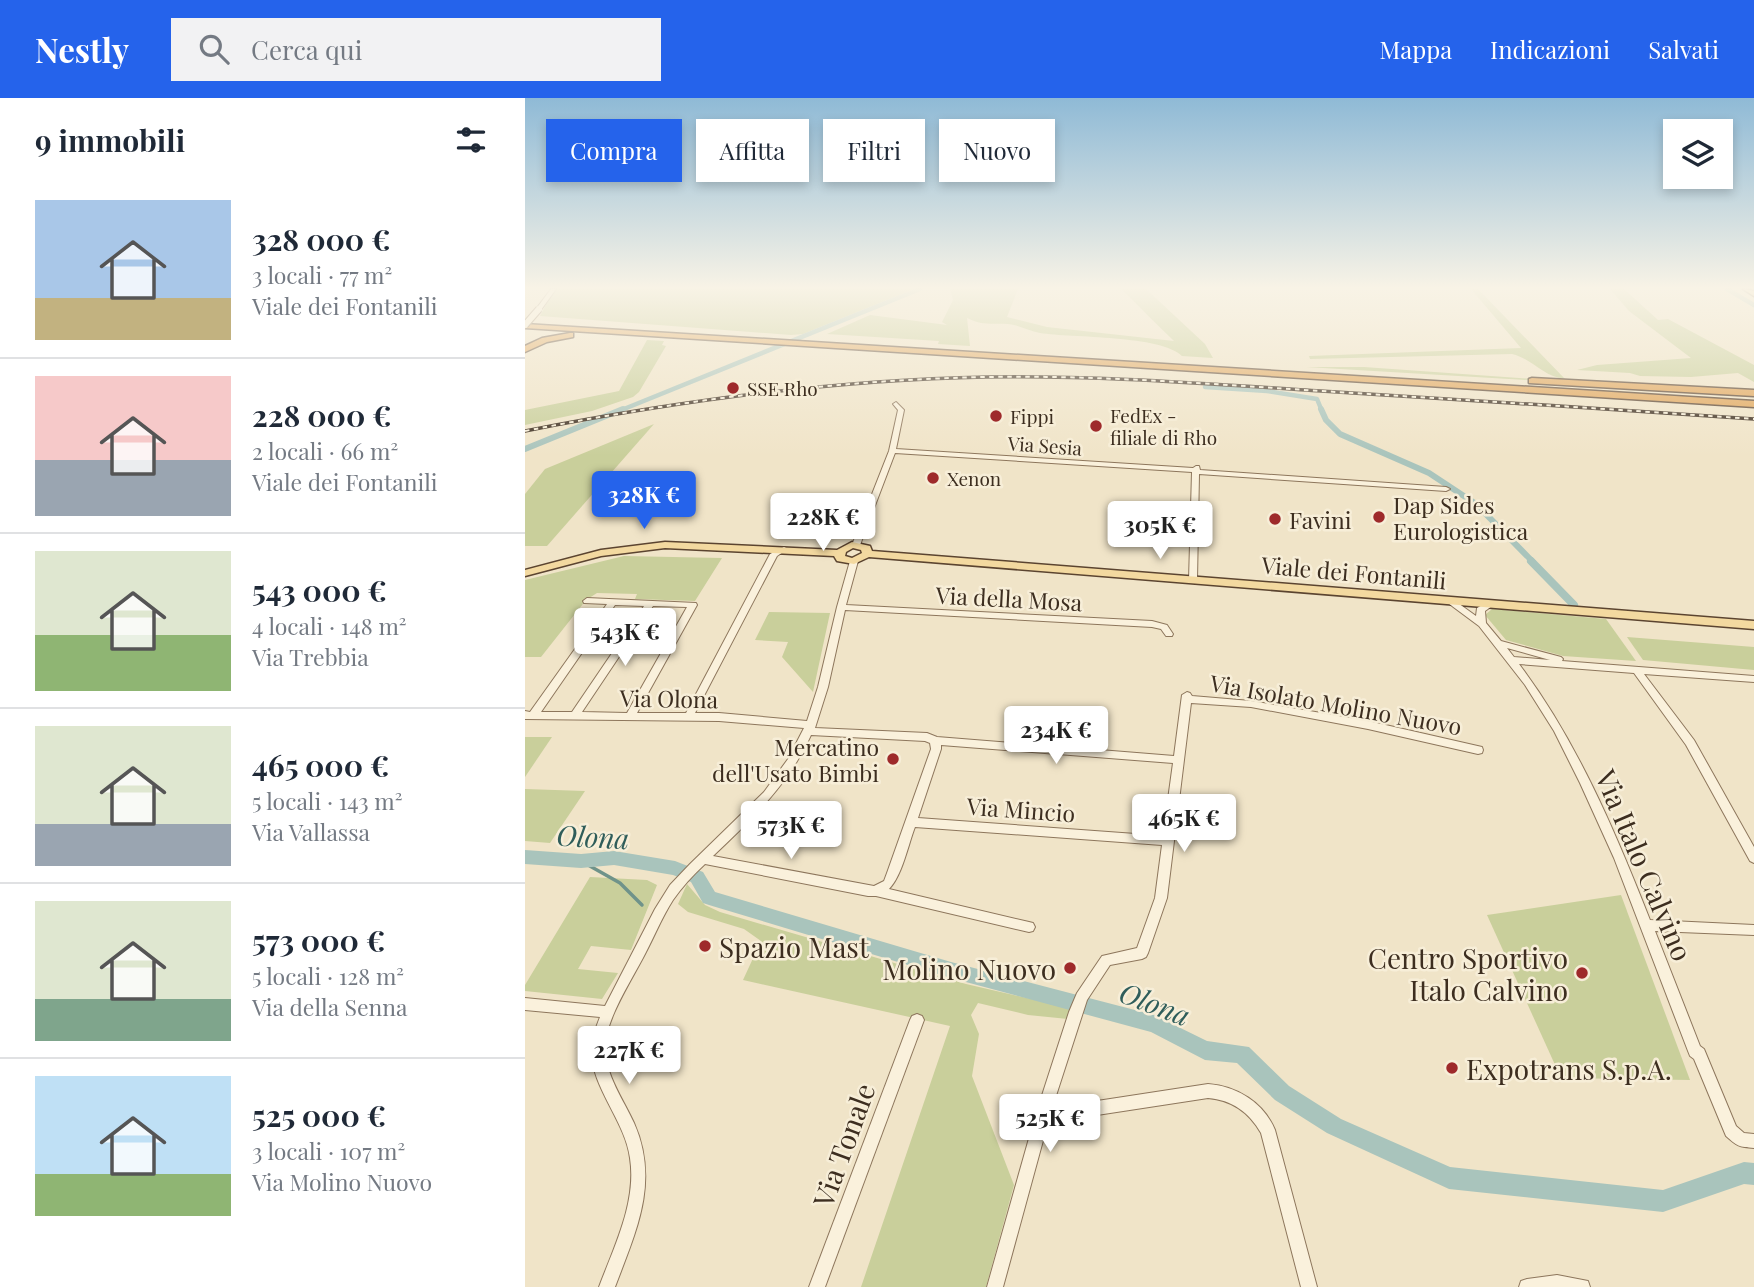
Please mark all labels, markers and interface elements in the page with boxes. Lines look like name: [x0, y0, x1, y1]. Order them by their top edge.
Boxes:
search box: [171, 18, 661, 81]
text: Nestly: [35, 27, 129, 71]
icon: search: [195, 30, 233, 68]
text: Cerca qui: [251, 32, 362, 67]
text: Mappa: [1380, 33, 1452, 65]
text: Indicazioni: [1490, 33, 1610, 65]
text: Salvati: [1648, 33, 1719, 65]
chip: Compra: [546, 119, 682, 182]
chip: Affitta: [696, 119, 809, 182]
chip: Filtri: [823, 119, 925, 182]
chip: Nuovo: [939, 119, 1055, 182]
map controls: [1663, 119, 1733, 189]
button: layers: [1663, 119, 1733, 189]
text: 9 immobili: [35, 120, 185, 160]
icon: filters: [452, 121, 490, 159]
text: 328 000 €: [252, 219, 390, 259]
icon: home: [91, 228, 175, 312]
text: 3 locali · 77 m²: [252, 259, 392, 290]
text: Viale dei Fontanili: [252, 290, 437, 321]
place label: SSE Rho: [747, 375, 818, 401]
marker: SSE Rho: [725, 380, 741, 396]
text: 228 000 €: [252, 395, 391, 435]
place label: FedEx - filiale di Rho: [1110, 402, 1217, 450]
place label: Fippi: [1010, 403, 1054, 429]
icon: home: [91, 404, 175, 488]
marker: Fippi: [988, 408, 1004, 424]
marker: FedEx - filiale di Rho: [1088, 418, 1104, 434]
street label: Via Sesia: [1006, 429, 1084, 461]
text: 2 locali · 66 m²: [252, 435, 398, 466]
place label: Xenon: [947, 465, 1002, 491]
text: Viale dei Fontanili: [252, 466, 437, 497]
marker: Xenon: [925, 470, 941, 486]
pin: 328K €: [587, 472, 701, 531]
text: 328K €: [608, 478, 680, 509]
place label: Dap Sides Eurologistica: [1393, 489, 1529, 546]
pin: 228K €: [766, 494, 880, 553]
text: 228K €: [786, 500, 860, 531]
pin: 305K €: [1103, 502, 1217, 561]
place label: Favini: [1289, 504, 1352, 535]
text: 305K €: [1124, 508, 1196, 539]
marker: Dap Sides Eurologistica: [1371, 509, 1387, 525]
marker: Favini: [1267, 511, 1283, 527]
street label: Viale dei Fontanili: [1259, 548, 1448, 596]
text: 543 000 €: [252, 570, 387, 610]
icon: home: [91, 579, 175, 663]
street label: Via della Mosa: [934, 579, 1084, 617]
pin: 543K €: [568, 608, 682, 668]
text: 4 locali · 148 m²: [252, 610, 407, 641]
text: 543K €: [590, 615, 660, 646]
text: Via Trebbia: [252, 641, 369, 672]
street label: Via Isolato Molino Nuovo: [1207, 666, 1464, 741]
street label: Via Olona: [619, 682, 719, 714]
pin: 234K €: [999, 706, 1113, 766]
text: 234K €: [1020, 713, 1092, 744]
place label: Mercatino dell'Usato Bimbi: [712, 731, 879, 788]
text: 465 000 €: [252, 745, 389, 785]
marker: Mercatino dell'Usato Bimbi: [885, 751, 901, 767]
icon: home: [91, 754, 175, 838]
street label: Via Italo Calvino: [1588, 763, 1702, 966]
text: 5 locali · 143 m²: [252, 785, 402, 816]
street label: Via Mincio: [965, 790, 1076, 828]
pin: 465K €: [1127, 794, 1241, 854]
text: 465K €: [1148, 801, 1220, 832]
pin: 573K €: [734, 802, 848, 861]
text: 573K €: [757, 808, 825, 839]
text: Via Vallassa: [252, 816, 370, 847]
water label: Olona: [556, 816, 630, 856]
text: 573 000 €: [252, 920, 385, 960]
place label: Spazio Mast: [719, 928, 870, 965]
icon: home: [91, 929, 175, 1013]
marker: Spazio Mast: [697, 938, 713, 954]
place label: Centro Sportivo Italo Calvino: [1368, 939, 1568, 1008]
place label: Molino Nuovo: [882, 950, 1056, 987]
text: 5 locali · 128 m²: [252, 960, 404, 991]
marker: Molino Nuovo: [1062, 960, 1078, 976]
marker: Centro Sportivo Italo Calvino: [1574, 965, 1590, 981]
water label: Olona: [1114, 973, 1196, 1033]
text: Via della Senna: [252, 991, 408, 1022]
pin: 227K €: [572, 1026, 686, 1086]
text: 227K €: [594, 1033, 664, 1064]
place label: Expotrans S.p.A.: [1466, 1050, 1672, 1087]
marker: Expotrans S.p.A.: [1444, 1060, 1460, 1076]
street label: Via Tonale: [803, 1078, 882, 1213]
pin: 525K €: [993, 1094, 1107, 1154]
text: 525 000 €: [252, 1095, 386, 1135]
text: 525K €: [1015, 1101, 1085, 1132]
icon: home: [91, 1104, 175, 1188]
text: 3 locali · 107 m²: [252, 1135, 405, 1166]
text: Via Molino Nuovo: [252, 1166, 432, 1197]

